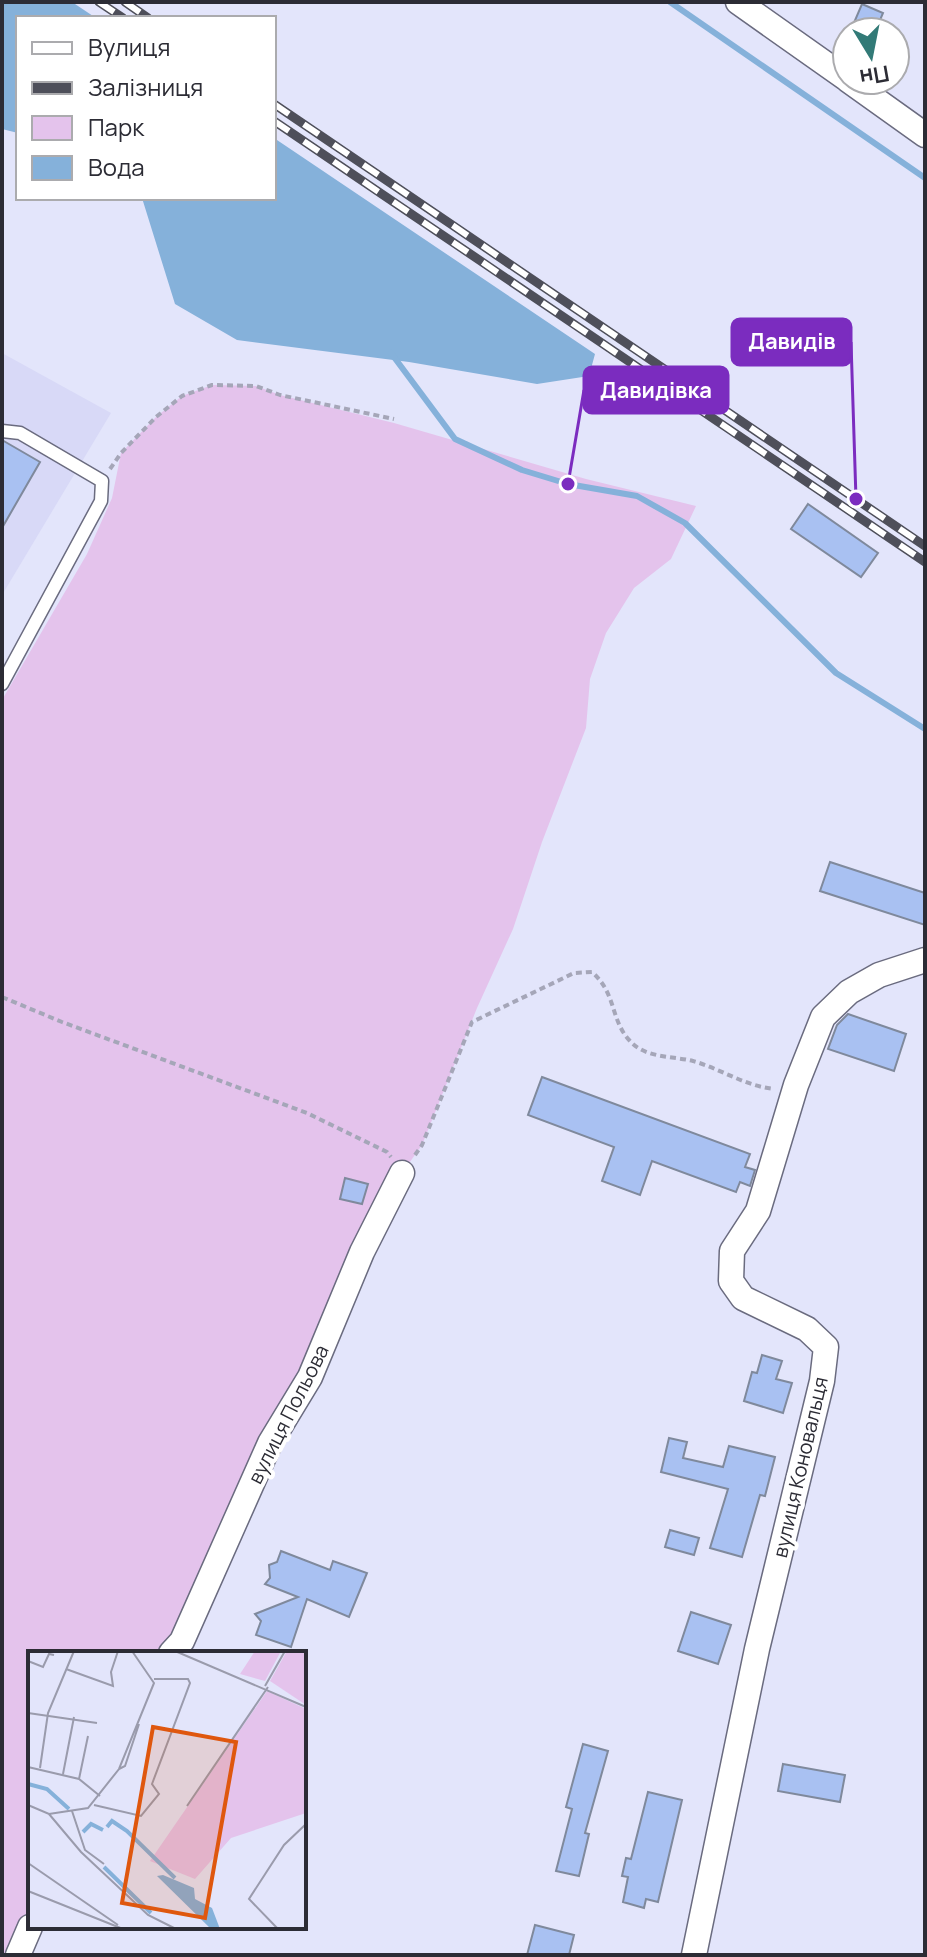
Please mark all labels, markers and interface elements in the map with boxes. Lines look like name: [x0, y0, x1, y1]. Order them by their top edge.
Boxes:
legend: [16, 16, 276, 200]
north arrow: [831, 16, 911, 96]
text: Вулиця: [88, 30, 170, 63]
text: Пн: [857, 58, 892, 93]
text: Залізниця: [88, 70, 203, 103]
text: Парк: [88, 110, 145, 143]
text: Вода: [88, 150, 145, 183]
callout: Давидів: [732, 319, 851, 365]
text: Давидів: [748, 326, 836, 356]
callout: Давидівка: [584, 367, 728, 413]
text: Давидівка: [600, 375, 712, 405]
street label: вулиця Польова: [241, 1340, 335, 1488]
street label: вулиця Коновальця: [766, 1374, 834, 1560]
inset map: [28, 1651, 306, 1929]

